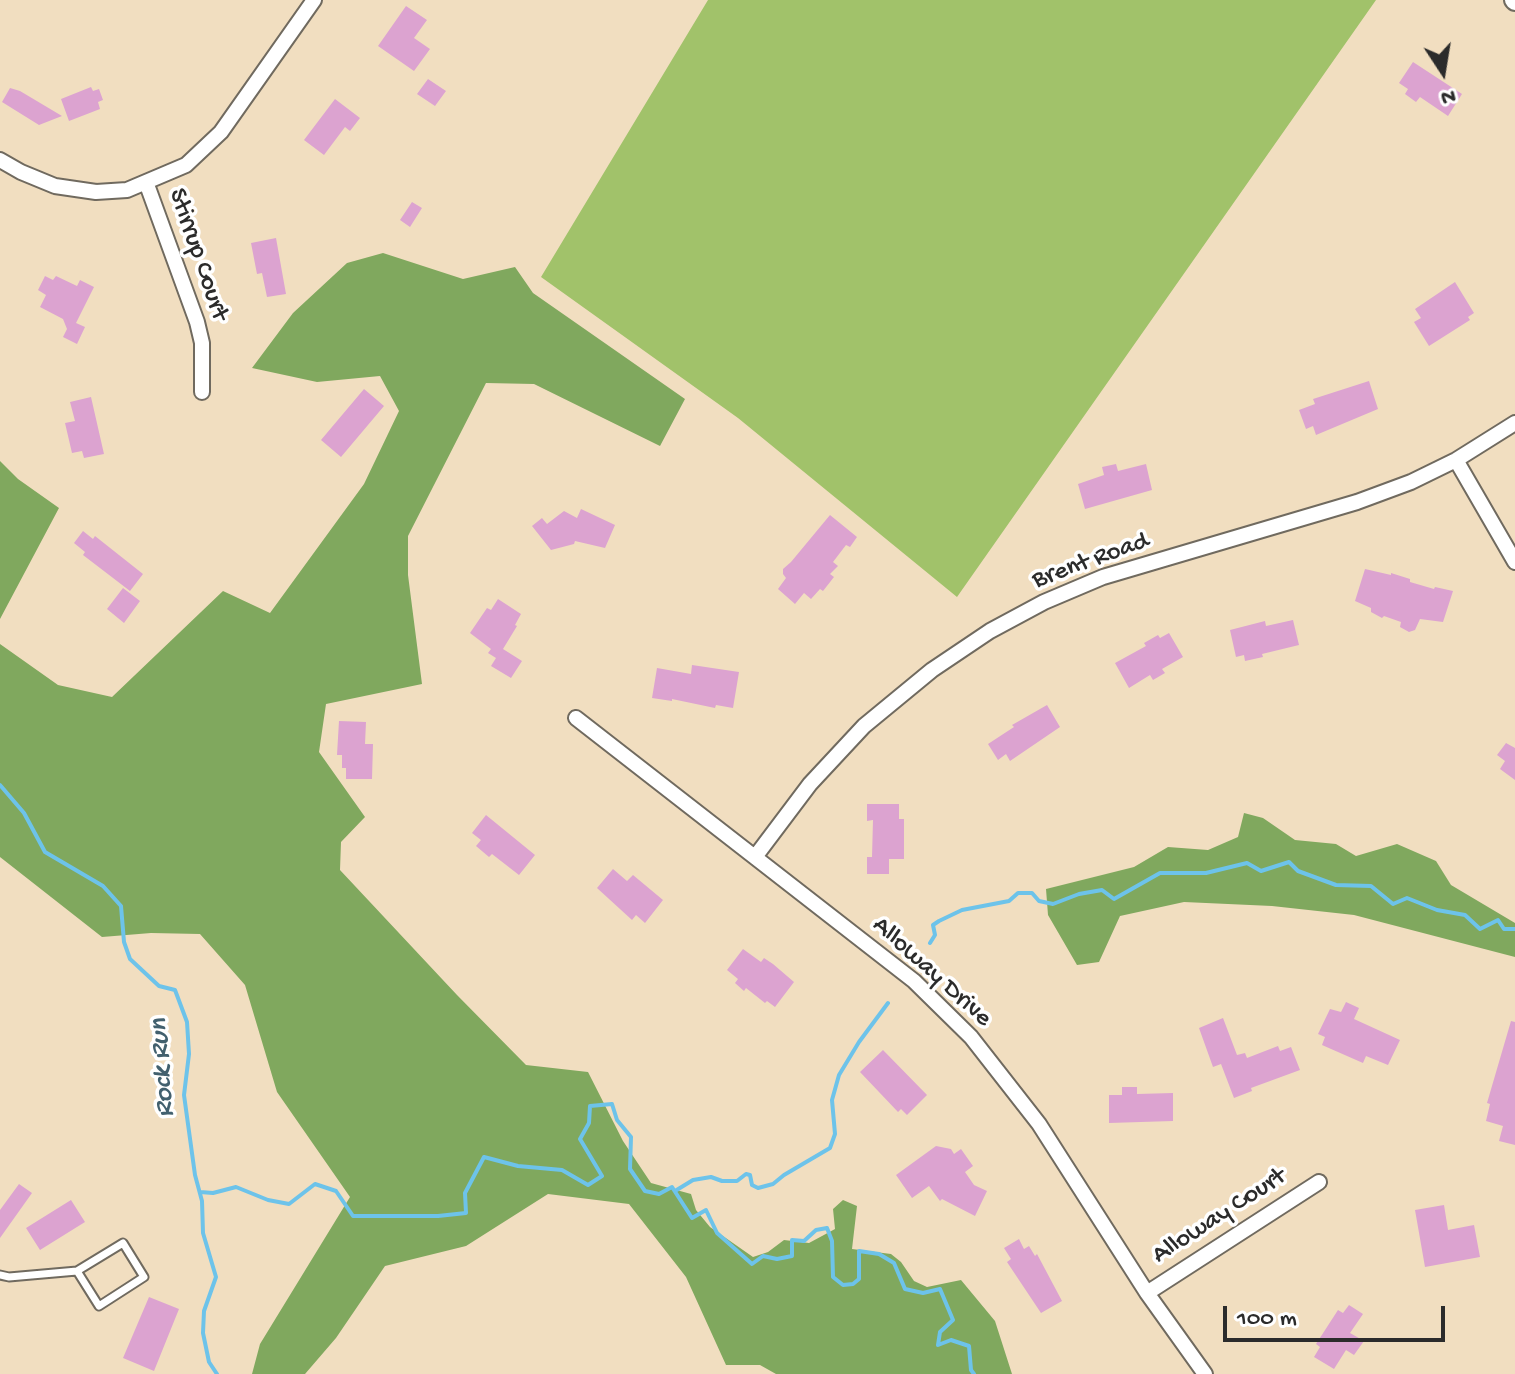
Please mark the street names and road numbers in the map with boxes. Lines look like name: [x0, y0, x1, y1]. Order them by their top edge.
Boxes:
street label: Stirrup Court: [160, 185, 234, 325]
street label: Brent Road: [1028, 527, 1154, 597]
street label: Alloway Drive: [865, 911, 997, 1035]
street label: Alloway Court: [1147, 1162, 1293, 1272]

